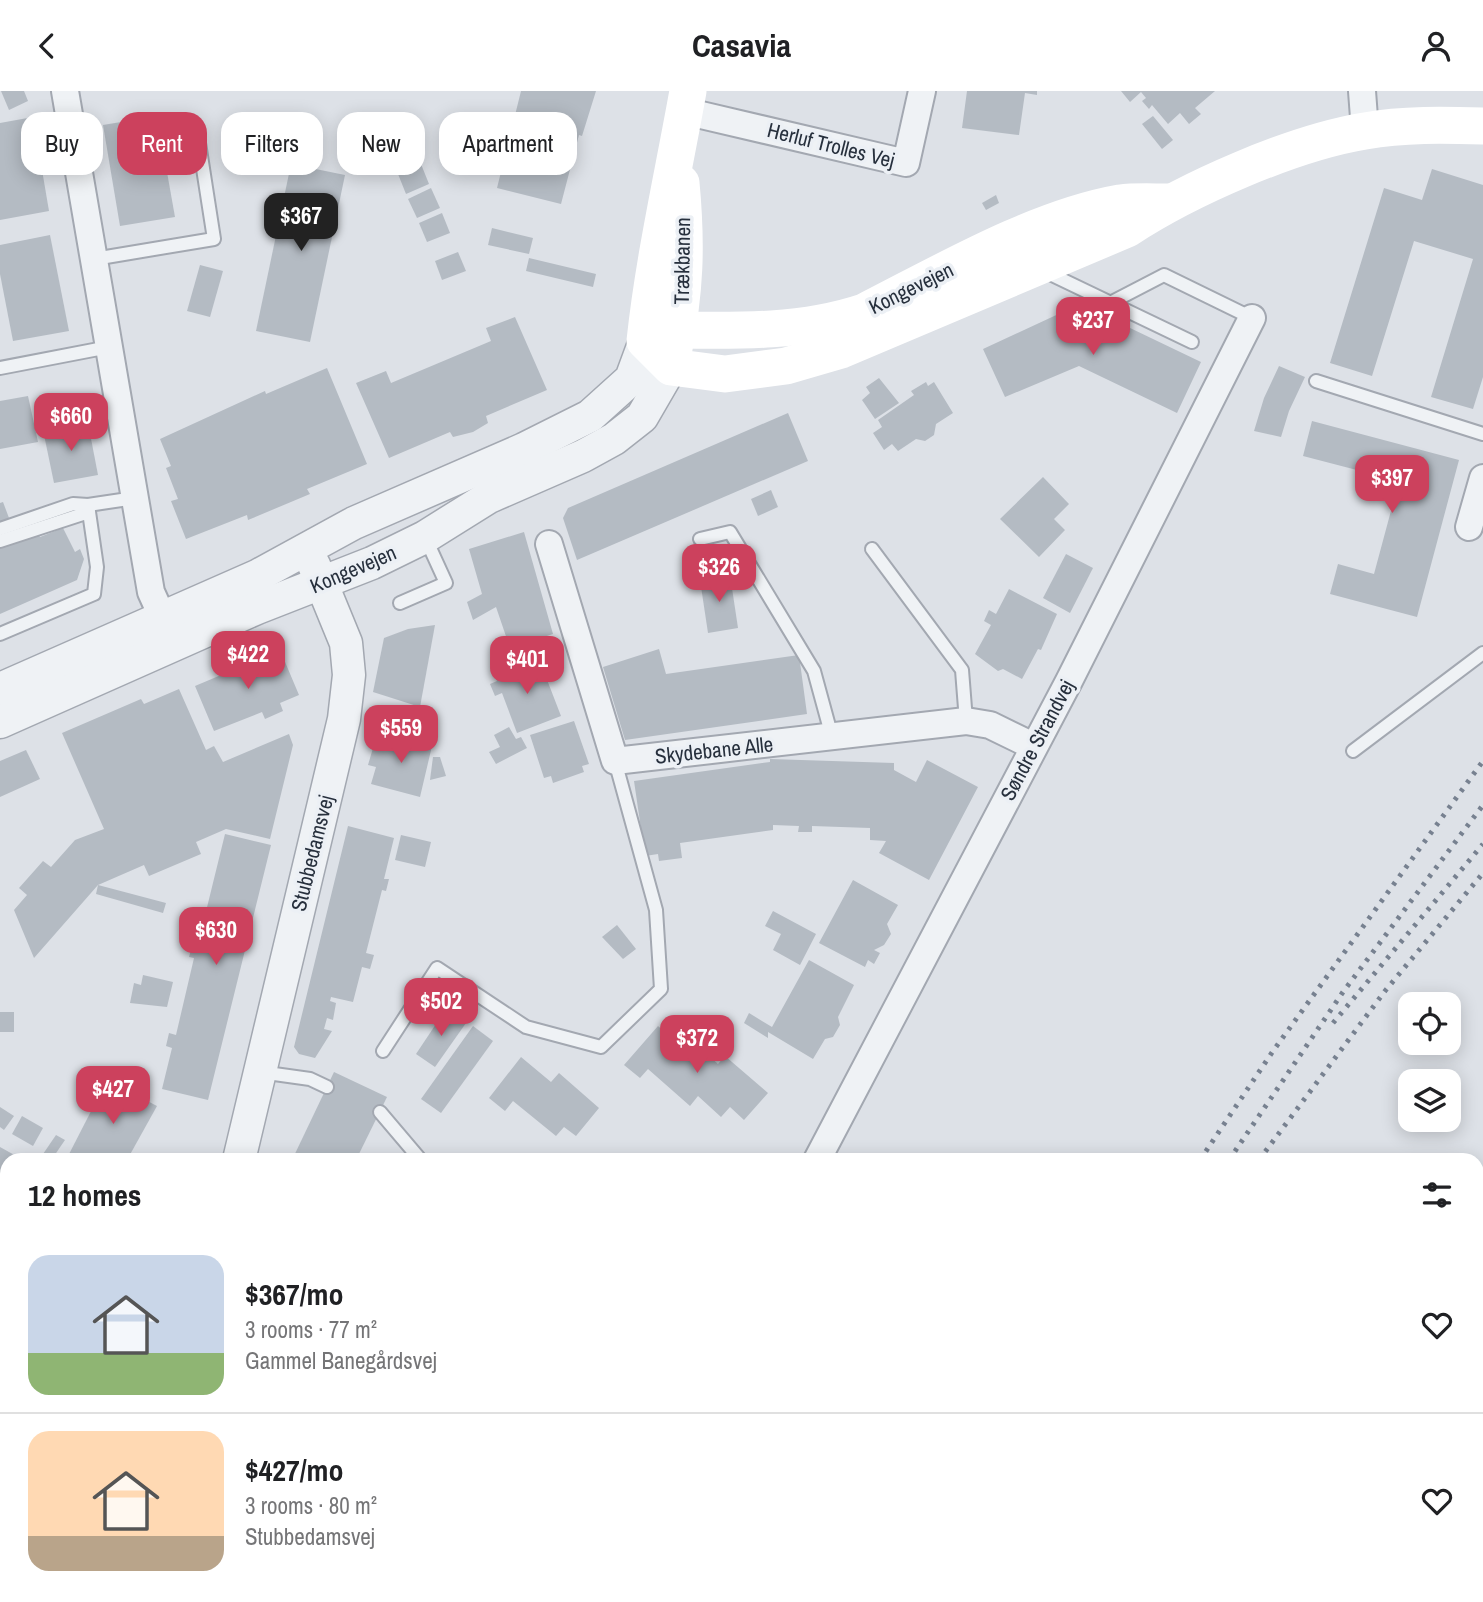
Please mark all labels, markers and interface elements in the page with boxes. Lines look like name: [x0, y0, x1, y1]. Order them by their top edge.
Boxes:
text: Casavia: [692, 24, 791, 67]
icon: back: [28, 27, 66, 65]
icon: person: [1417, 27, 1455, 65]
chip: Buy: [21, 112, 103, 175]
chip: Rent: [117, 112, 207, 175]
chip: Filters: [221, 112, 323, 175]
chip: New: [337, 112, 425, 175]
chip: Apartment: [439, 112, 577, 175]
street label: Herluf Trolles Vej: [764, 115, 898, 175]
pin: $367: [260, 193, 342, 253]
text: $367: [280, 200, 322, 231]
street label: Trækbanen: [667, 217, 697, 305]
street label: Kongevejen: [864, 255, 958, 321]
pin: $237: [1052, 297, 1134, 357]
text: $237: [1072, 304, 1114, 335]
pin: $660: [30, 393, 112, 453]
text: $660: [50, 400, 92, 431]
pin: $397: [1351, 455, 1433, 515]
text: $397: [1371, 462, 1413, 493]
street label: Kongevejen: [305, 538, 401, 600]
pin: $326: [678, 545, 760, 604]
text: $326: [698, 551, 740, 582]
pin: $422: [207, 631, 289, 691]
pin: $401: [486, 637, 568, 696]
text: $422: [227, 638, 269, 669]
text: $401: [506, 643, 548, 674]
street label: Søndre Strandvej: [993, 674, 1081, 806]
pin: $559: [360, 705, 442, 765]
text: $559: [380, 712, 422, 743]
street label: Skydebane Alle: [653, 729, 775, 771]
street label: Stubbedamsvej: [284, 792, 340, 914]
pin: $630: [175, 907, 257, 967]
text: $630: [195, 914, 237, 945]
pin: $502: [400, 979, 482, 1038]
text: $502: [420, 985, 462, 1016]
map controls: [1398, 992, 1461, 1132]
button: locate: [1398, 992, 1461, 1055]
pin: $372: [656, 1016, 738, 1075]
text: $372: [676, 1022, 718, 1053]
pin: $427: [72, 1067, 154, 1126]
button: layers: [1398, 1069, 1461, 1132]
text: $427: [92, 1073, 134, 1104]
text: 12 homes: [28, 1175, 142, 1215]
icon: filters: [1418, 1176, 1456, 1214]
text: $367/mo: [245, 1274, 343, 1314]
icon: home: [84, 1283, 168, 1367]
icon: heart: [1418, 1306, 1456, 1344]
text: 3 rooms · 77 m²: [245, 1314, 377, 1345]
text: Gammel Banegårdsvej: [245, 1345, 437, 1376]
text: $427/mo: [245, 1450, 343, 1490]
icon: home: [84, 1459, 168, 1543]
icon: heart: [1418, 1482, 1456, 1520]
text: 3 rooms · 80 m²: [245, 1490, 377, 1521]
text: Stubbedamsvej: [245, 1521, 375, 1552]

